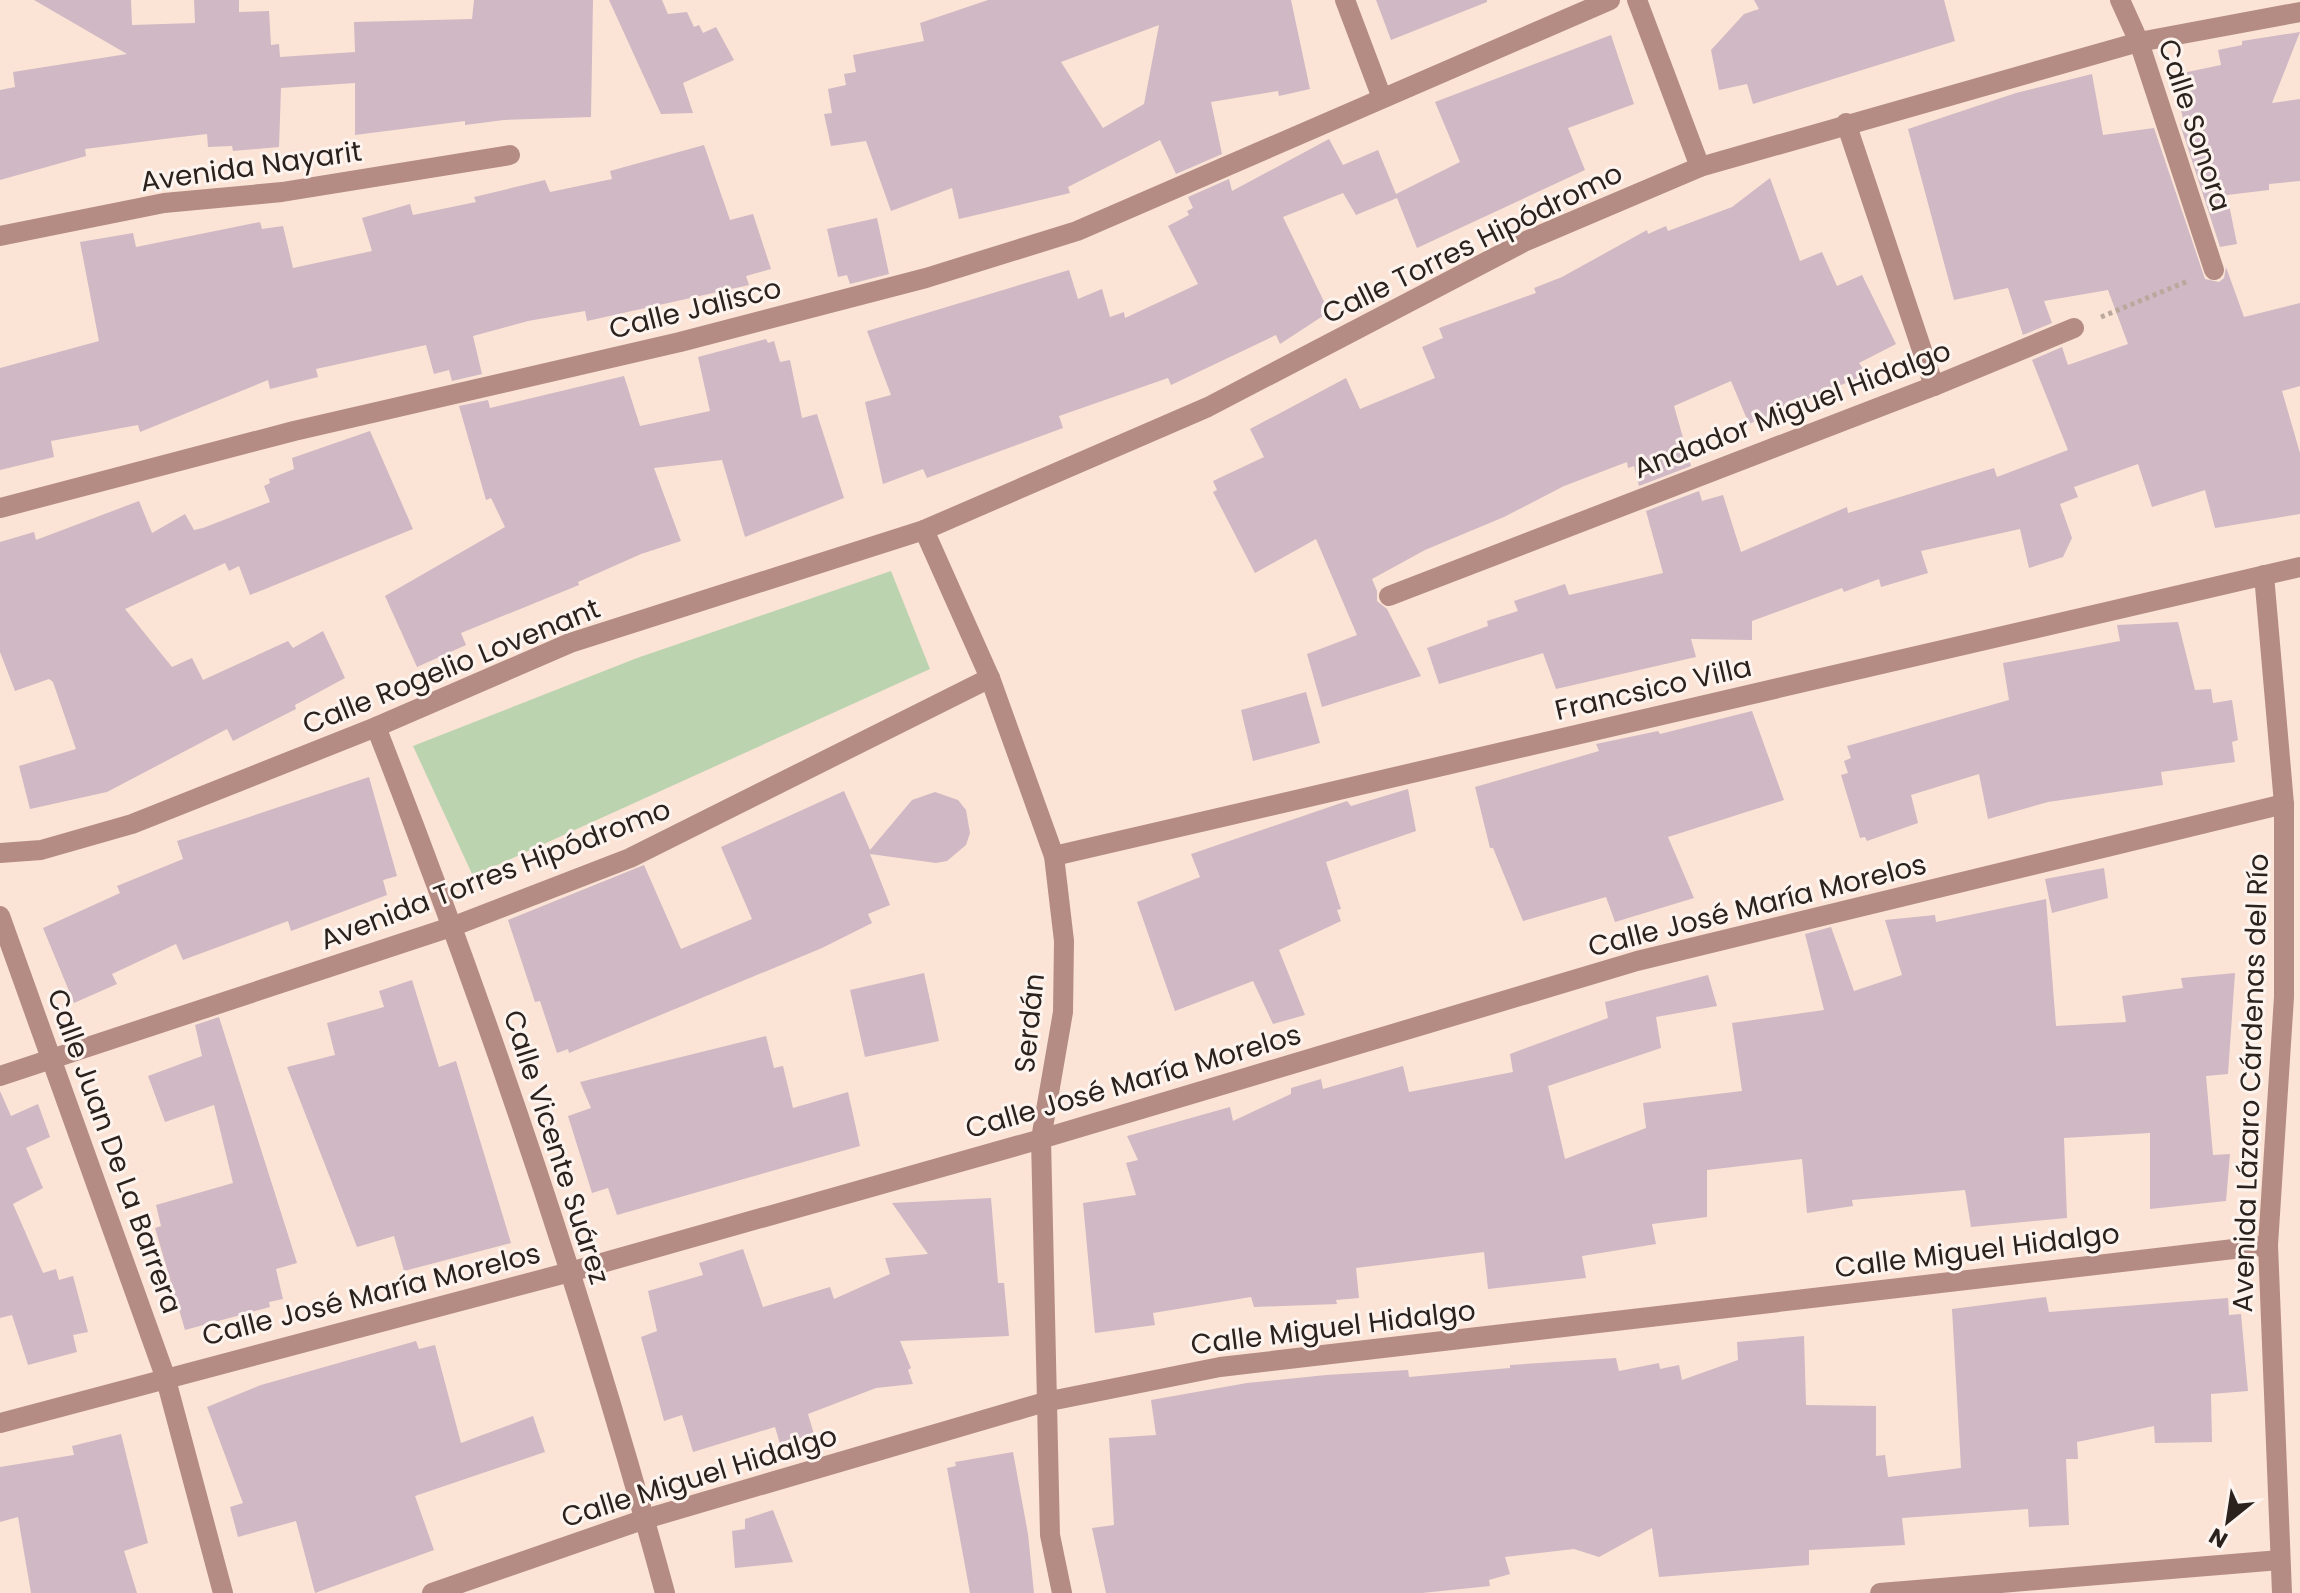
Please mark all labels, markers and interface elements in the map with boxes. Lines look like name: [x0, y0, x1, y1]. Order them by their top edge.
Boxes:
street label: Calle Sonora: [2148, 34, 2241, 216]
street label: Avenida Nayarit: [138, 132, 364, 201]
street label: Calle Torres Hipódromo: [1315, 154, 1629, 333]
street label: Calle Jalisco: [605, 268, 785, 349]
street label: Andador Miguel Hidalgo: [1628, 331, 1956, 488]
street label: Calle Rogelio Lovenant: [297, 589, 606, 744]
street label: Francsico Villa: [1551, 647, 1755, 730]
street label: Avenida Torres Hipódromo: [314, 789, 676, 959]
street label: Calle José María Morelos: [1584, 845, 1930, 966]
street label: Avenida Lázaro Cárdenas del Río: [2223, 853, 2278, 1313]
street label: Serdán: [1005, 971, 1054, 1075]
street label: Calle Juan De La Barrera: [38, 983, 192, 1319]
street label: Calle Vicente Suárez: [494, 1005, 619, 1289]
street label: Calle José María Morelos: [961, 1015, 1305, 1148]
street label: Calle Miguel Hidalgo: [1832, 1214, 2122, 1287]
street label: Calle José María Morelos: [198, 1234, 544, 1355]
street label: Calle Miguel Hidalgo: [1188, 1291, 1478, 1364]
street label: Calle Miguel Hidalgo: [556, 1416, 842, 1537]
north arrow: [2188, 1481, 2268, 1561]
text: N: [2203, 1520, 2233, 1555]

